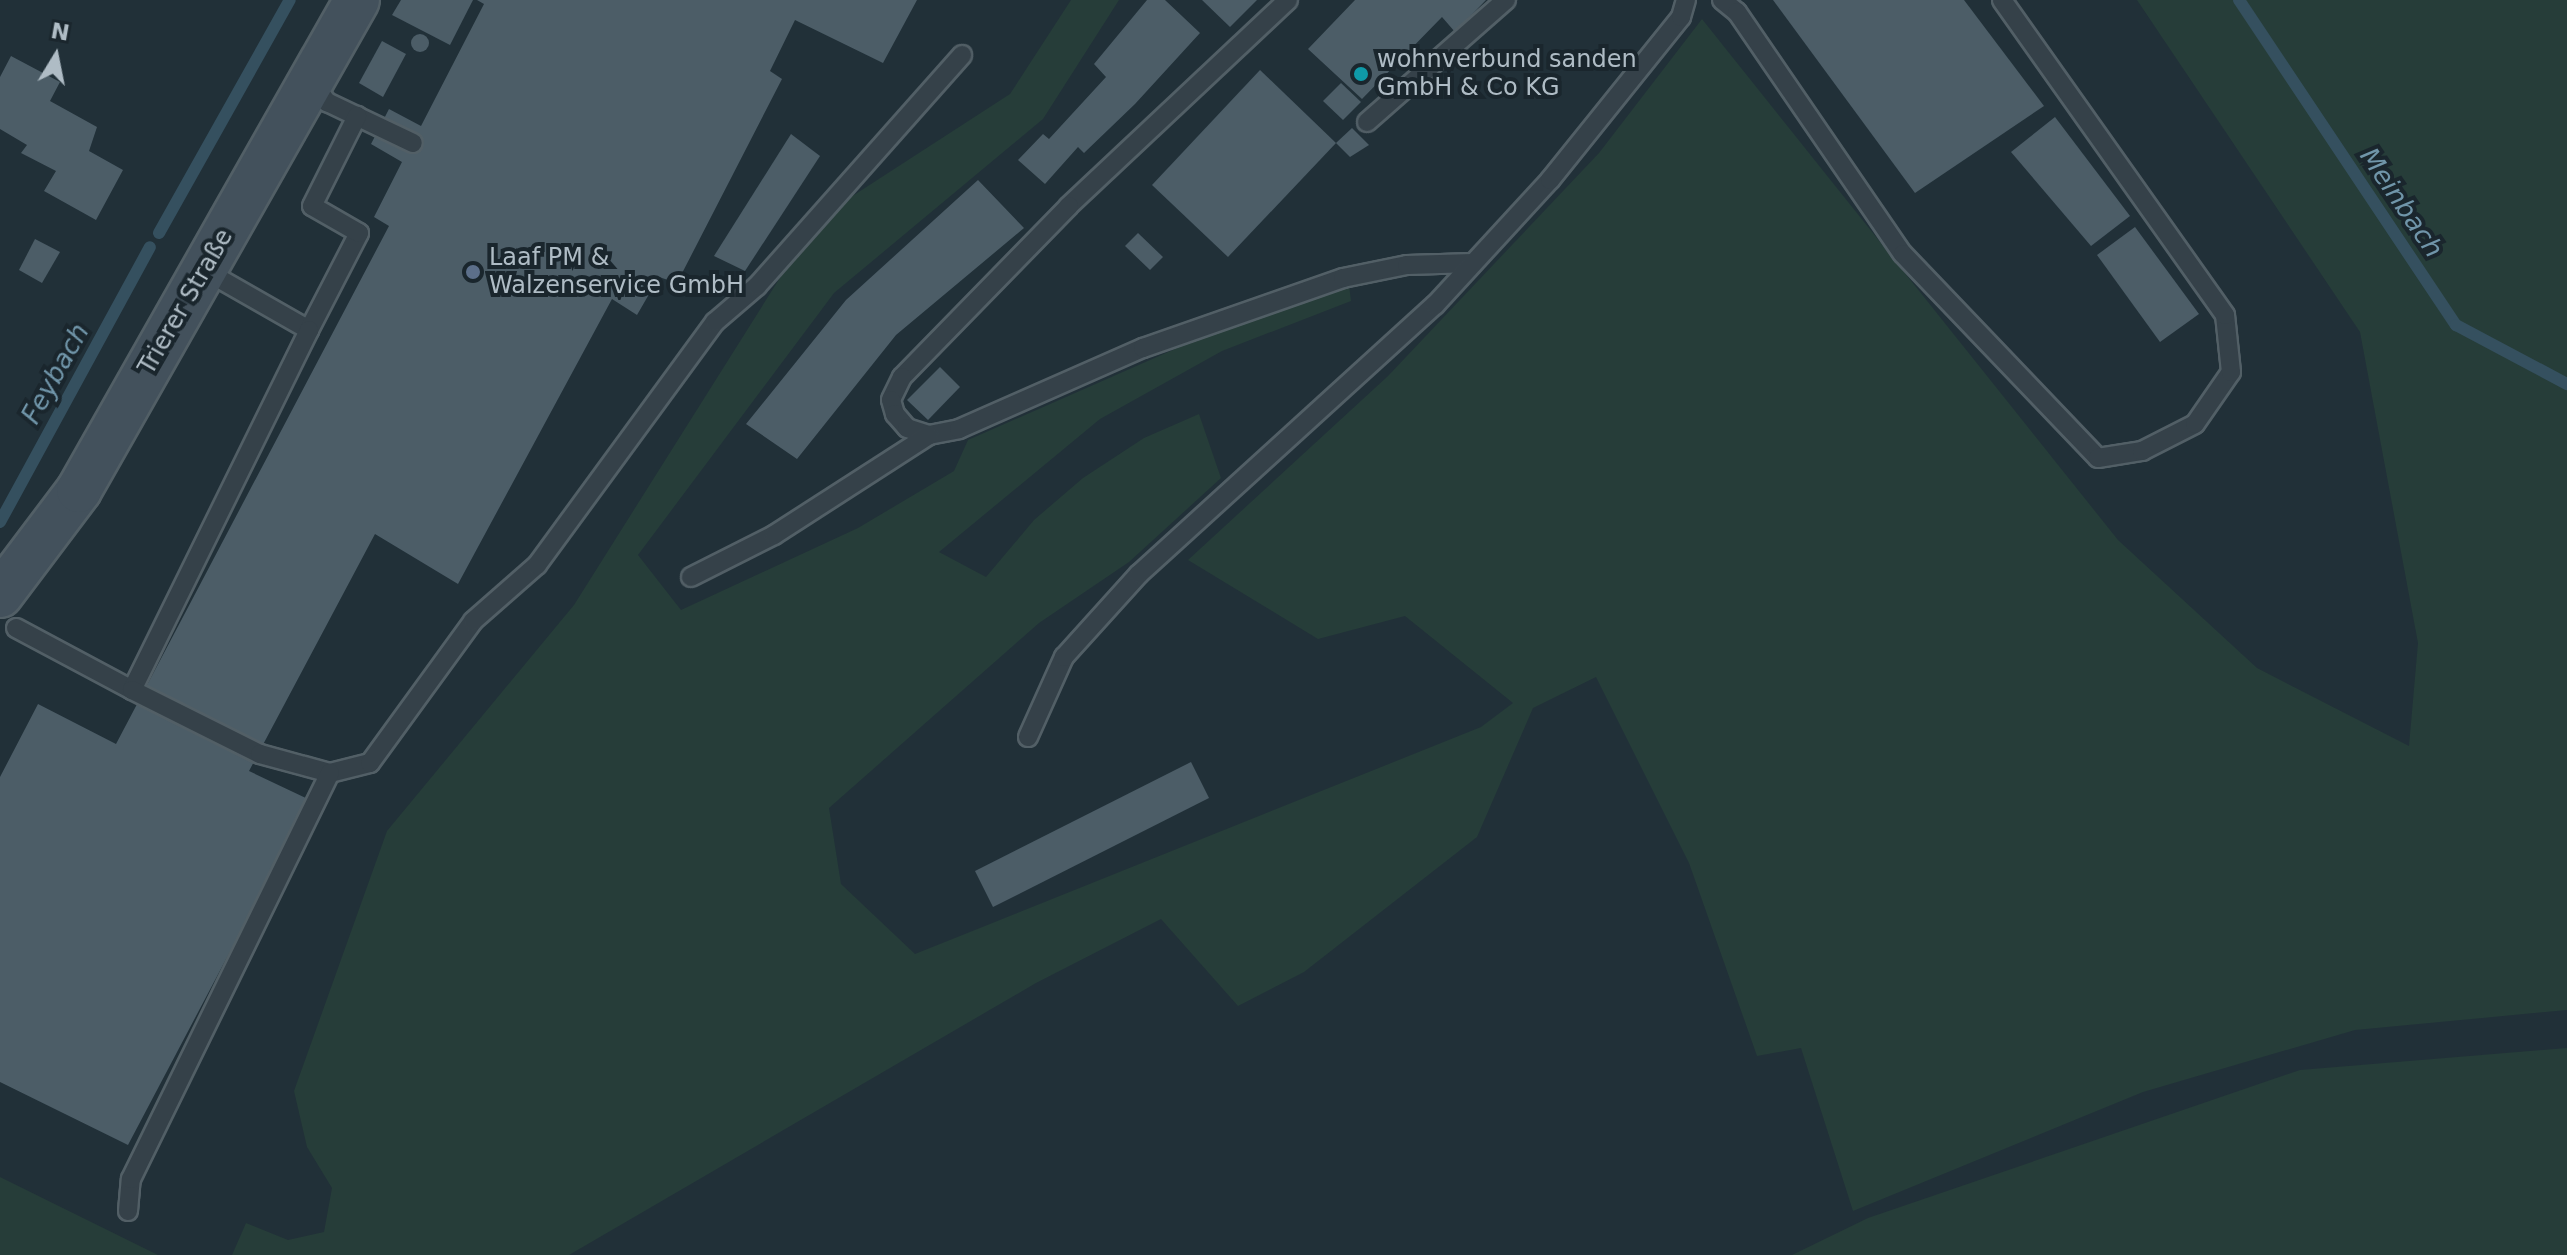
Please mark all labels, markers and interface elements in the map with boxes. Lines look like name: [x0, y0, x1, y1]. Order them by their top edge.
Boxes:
north arrow: [16, 16, 96, 96]
text: N: [49, 18, 71, 46]
place label: wohnverbund sanden GmbH & Co KG: [1377, 46, 1637, 102]
marker: wohnverbund sanden GmbH & Co KG: [1352, 65, 1370, 83]
water label: Meinbach: [2353, 142, 2449, 264]
street label: Trierer Straße: [133, 224, 239, 380]
place label: Laaf PM & Walzenservice GmbH: [489, 244, 744, 300]
marker: Laaf PM & Walzenservice GmbH: [464, 263, 482, 281]
water label: Feybach: [16, 319, 96, 429]

